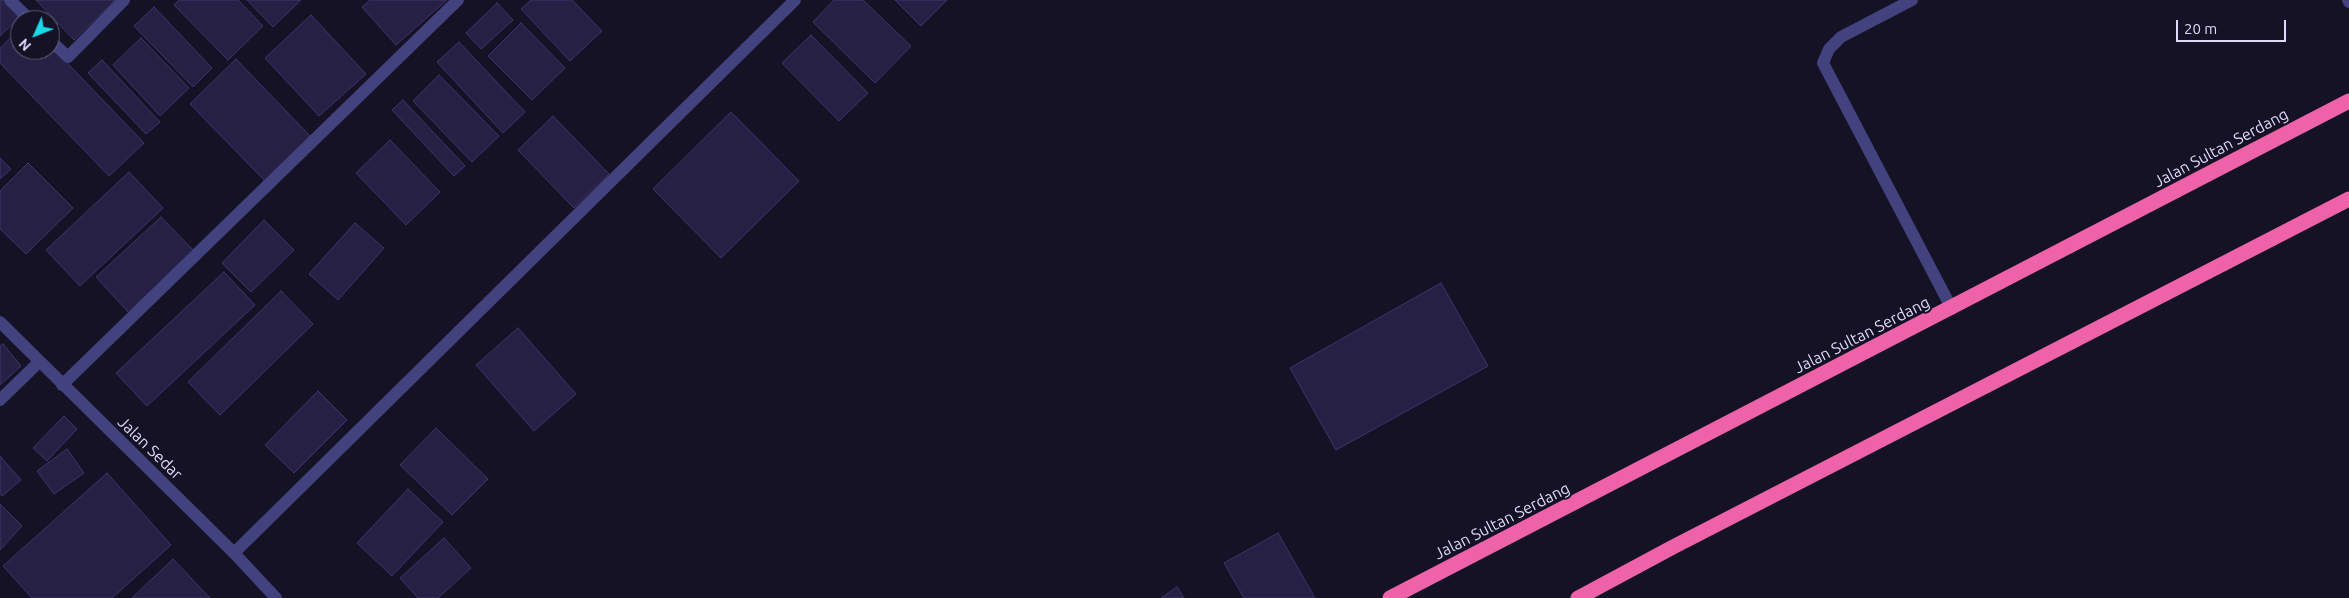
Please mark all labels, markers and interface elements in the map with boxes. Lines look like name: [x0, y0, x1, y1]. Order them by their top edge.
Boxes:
north arrow: [10, 10, 60, 60]
scale bar: [2179, 10, 2289, 42]
text: 20 m: [2184, 20, 2217, 37]
text: N: [16, 35, 34, 54]
street label: Jalan Sultan Serdang: [2150, 104, 2292, 192]
street label: Jalan Sultan Serdang: [1791, 293, 1933, 377]
street label: Jalan Sedar: [114, 413, 186, 483]
street label: Jalan Sultan Serdang: [1431, 479, 1573, 563]

